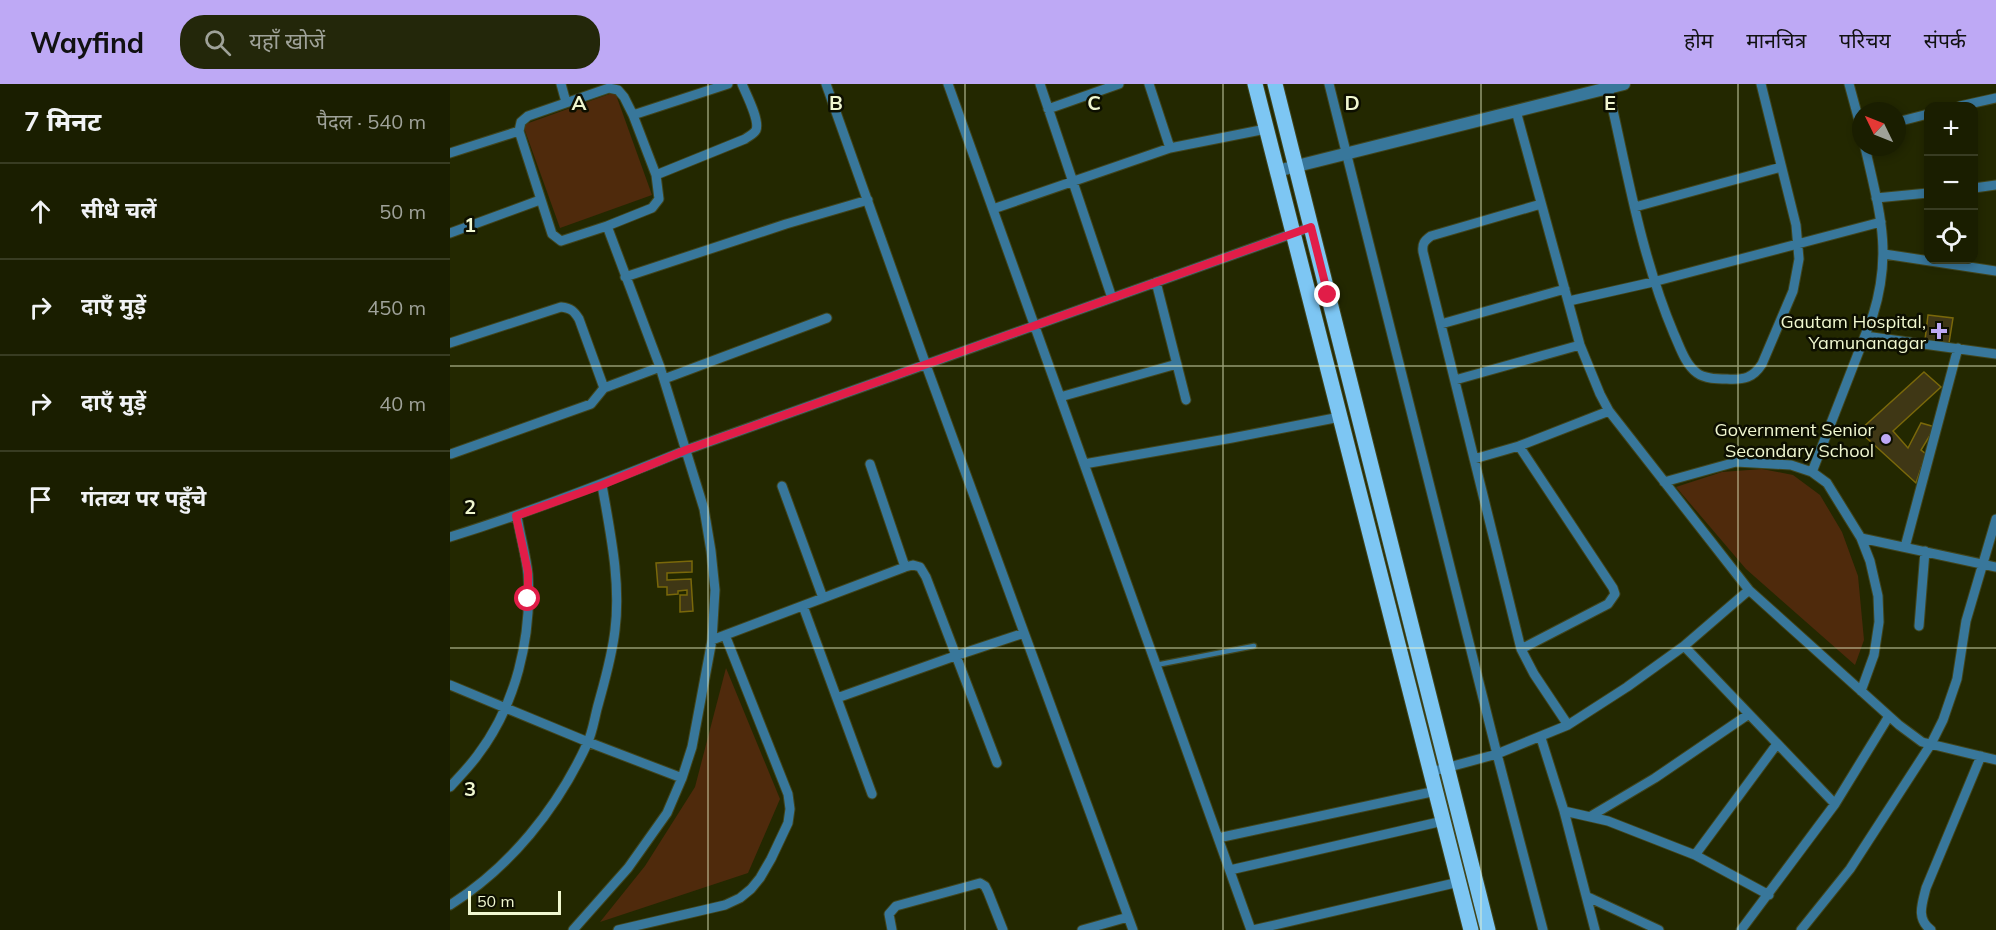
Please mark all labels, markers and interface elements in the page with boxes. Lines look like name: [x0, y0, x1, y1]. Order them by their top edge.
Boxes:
search box: [180, 15, 600, 69]
text: Wayfind: [30, 25, 144, 60]
icon: search: [201, 26, 234, 59]
text: यहाँ खोजें: [249, 27, 325, 55]
text: होम: [1684, 27, 1713, 53]
text: मानचित्र: [1746, 27, 1806, 53]
text: परिचय: [1839, 27, 1891, 53]
text: संपर्क: [1924, 27, 1966, 53]
text: A: [572, 90, 587, 115]
text: B: [829, 90, 843, 115]
text: C: [1087, 90, 1101, 115]
text: D: [1344, 90, 1360, 115]
text: E: [1604, 90, 1616, 115]
north arrow: [1852, 102, 1906, 156]
map controls: [1924, 102, 1978, 264]
button: +: [1924, 102, 1978, 156]
text: 7 मिनट: [24, 105, 101, 138]
text: पैदल · 540 m: [317, 109, 426, 134]
button: −: [1924, 156, 1978, 210]
icon: ahead: [24, 195, 57, 228]
text: सीधे चलें: [81, 196, 156, 224]
text: 50 m: [379, 199, 426, 224]
button: locate: [1924, 210, 1978, 264]
text: 1: [464, 212, 476, 237]
route end: [1314, 281, 1340, 307]
icon: right: [24, 291, 57, 324]
text: दाएँ मुड़ें: [81, 292, 146, 320]
text: 450 m: [367, 295, 426, 320]
place label: Gautam Hospital, Yamunanagar: [1780, 310, 1926, 354]
marker: Gautam Hospital, Yamunanagar: [1930, 322, 1948, 340]
icon: right: [24, 387, 57, 420]
text: दाएँ मुड़ें: [81, 388, 146, 416]
text: 40 m: [379, 391, 426, 416]
place label: Government Senior Secondary School: [1715, 418, 1874, 462]
marker: Government Senior Secondary School: [1879, 432, 1893, 446]
icon: arrive: [24, 483, 57, 516]
text: गंतव्य पर पहुँचे: [81, 484, 206, 512]
text: 2: [464, 494, 476, 519]
route start: [514, 585, 540, 611]
text: 3: [464, 776, 476, 801]
scale bar: [468, 888, 561, 916]
text: 50 m: [477, 891, 514, 911]

